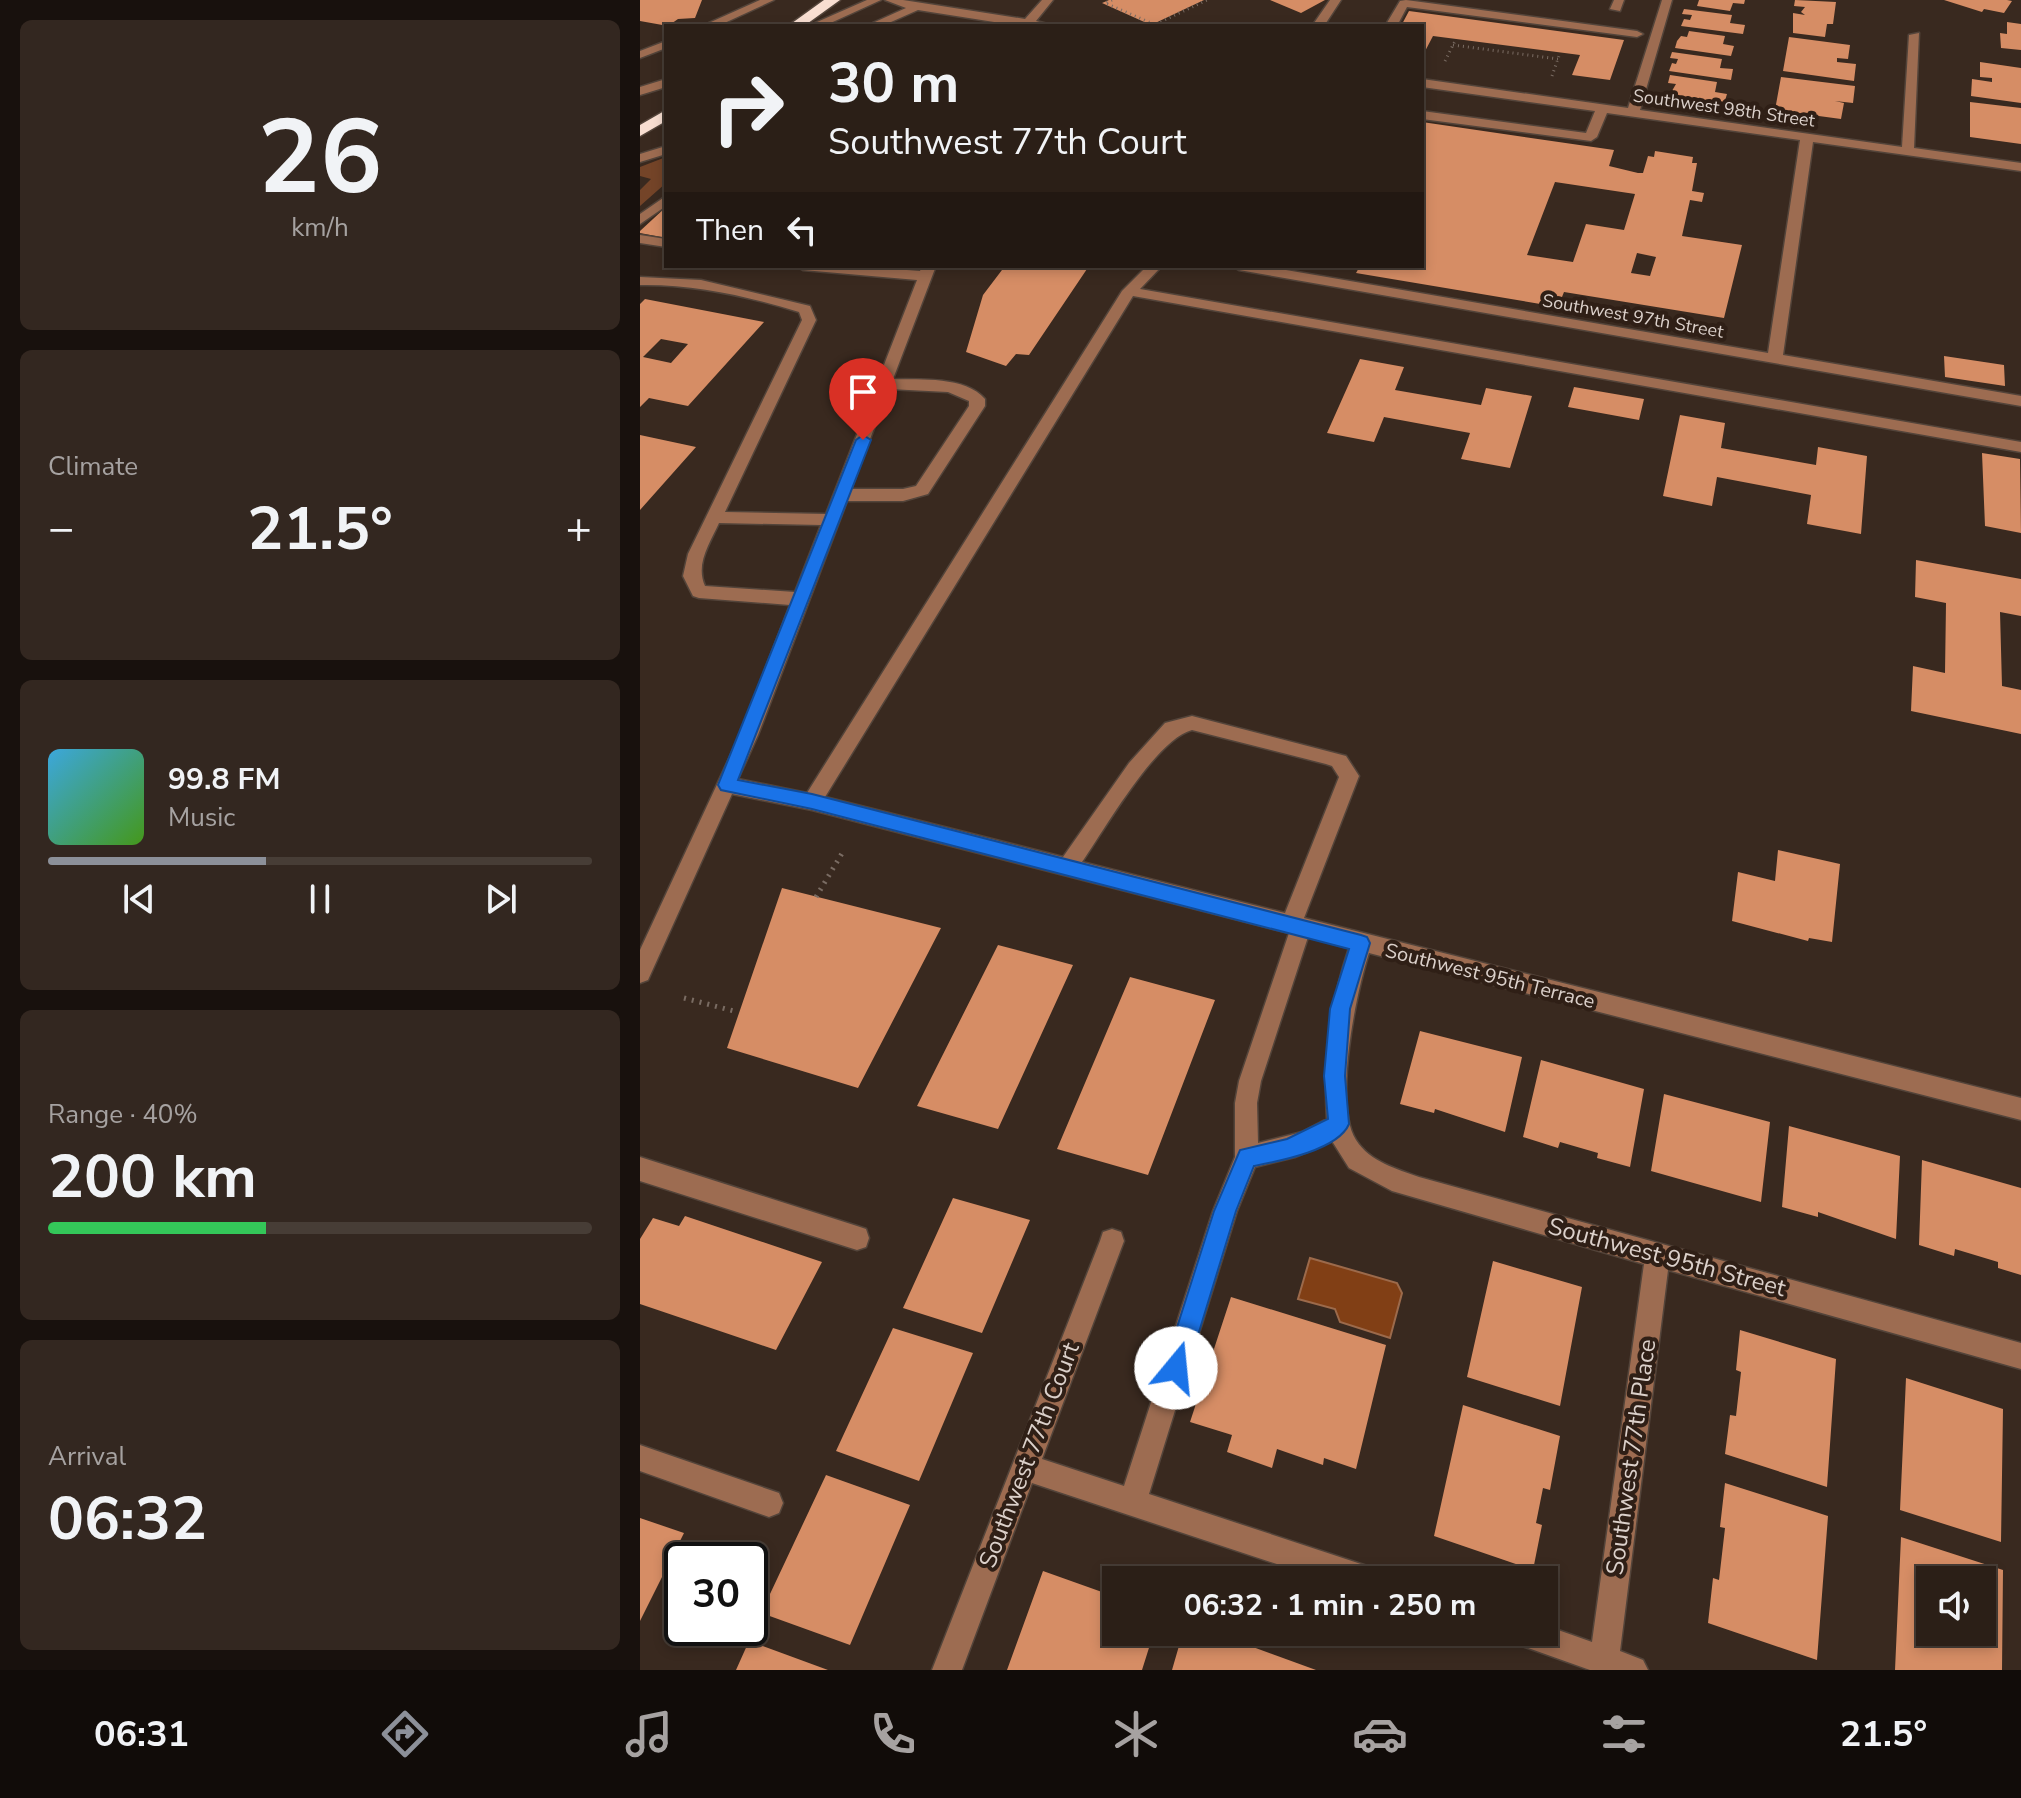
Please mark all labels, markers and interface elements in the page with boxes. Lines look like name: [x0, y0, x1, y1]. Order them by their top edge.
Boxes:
text: 30 m: [828, 45, 959, 122]
icon: right: [696, 56, 800, 160]
street label: Southwest 98th Street: [1631, 83, 1817, 133]
text: 26: [258, 87, 382, 229]
text: Southwest 77th Court: [828, 118, 1187, 167]
icon: left: [780, 208, 824, 252]
text: km/h: [291, 210, 349, 245]
text: Then: [696, 210, 764, 251]
street label: Southwest 97th Street: [1541, 288, 1726, 344]
pin: [829, 358, 897, 440]
icon: arrive: [841, 370, 885, 414]
text: Climate: [48, 449, 138, 484]
text: 21.5°: [247, 488, 393, 570]
text: −: [48, 499, 74, 559]
text: +: [566, 499, 592, 559]
text: 99.8 FM: [168, 759, 280, 800]
text: Music: [168, 800, 235, 835]
icon: previous: [117, 877, 161, 921]
icon: pause: [298, 877, 342, 921]
icon: next: [479, 877, 523, 921]
street label: Southwest 95th Terrace: [1382, 937, 1598, 1015]
text: Range · 40%: [48, 1097, 198, 1132]
text: 200 km: [48, 1136, 257, 1218]
street label: Southwest 95th Street: [1545, 1210, 1790, 1304]
position arrow: [1134, 1326, 1218, 1410]
street label: Southwest 77th Court: [971, 1337, 1087, 1572]
street label: Southwest 77th Place: [1599, 1337, 1663, 1577]
text: Arrival: [48, 1439, 126, 1474]
text: 06:32: [48, 1478, 207, 1560]
speed limit sign: 30: [664, 1542, 768, 1646]
map controls: [1916, 1566, 1996, 1646]
button: sound: [1916, 1566, 1996, 1646]
text: 06:32 · 1 min · 250 m: [1184, 1585, 1476, 1626]
icon: directions: [377, 1706, 433, 1762]
icon: music: [621, 1706, 677, 1762]
icon: phone: [865, 1706, 921, 1762]
icon: climate: [1108, 1706, 1164, 1762]
icon: car: [1352, 1706, 1408, 1762]
icon: filters: [1596, 1706, 1652, 1762]
text: 06:31: [94, 1710, 189, 1759]
text: 21.5°: [1840, 1710, 1927, 1759]

